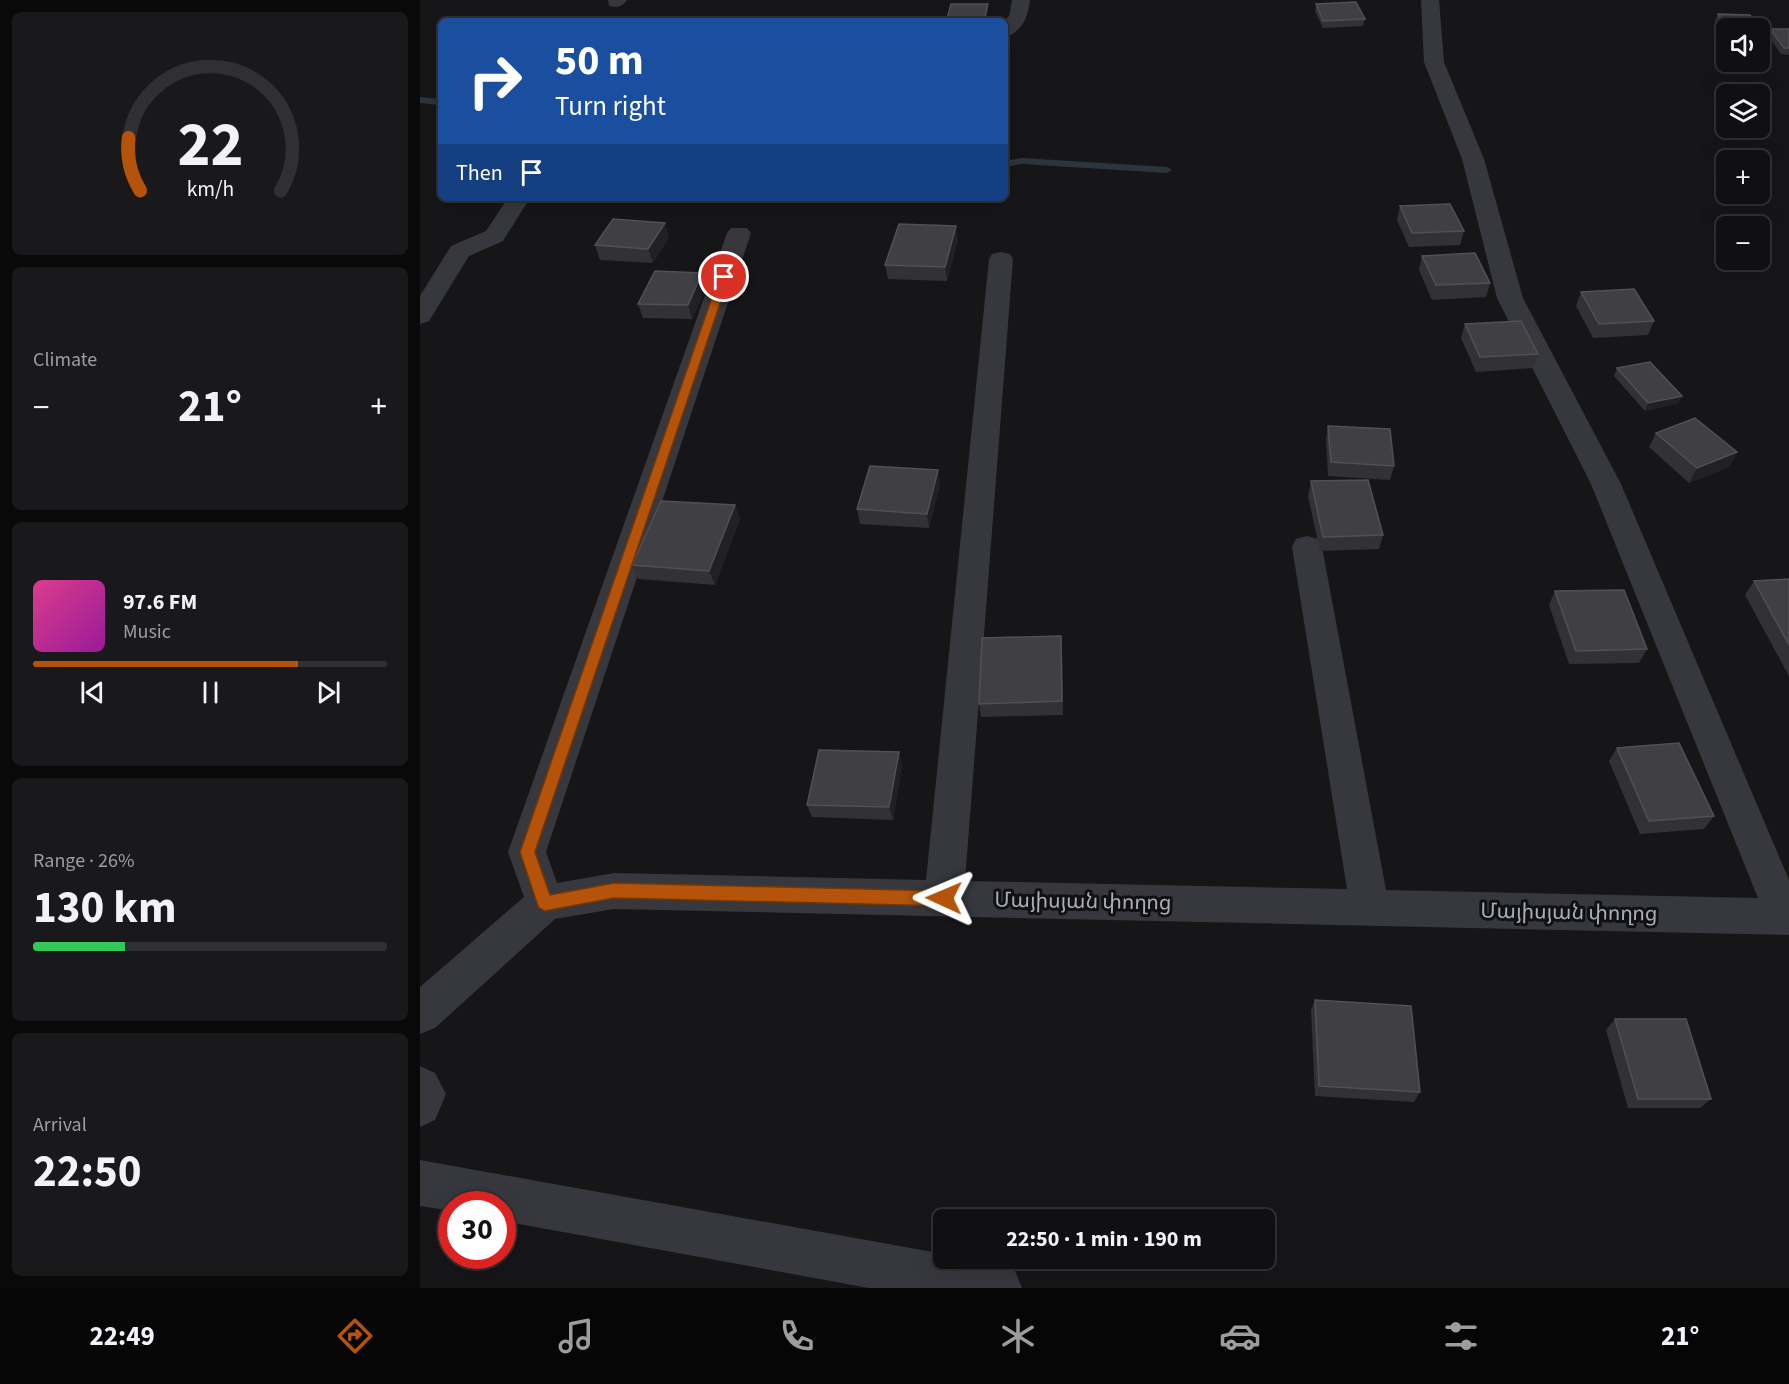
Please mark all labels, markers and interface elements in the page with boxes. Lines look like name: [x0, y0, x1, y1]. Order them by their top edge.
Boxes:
map controls: [1716, 18, 1770, 270]
button: sound: [1716, 18, 1770, 72]
text: 50 m: [555, 31, 644, 91]
icon: right: [456, 42, 534, 120]
button: layers: [1716, 84, 1770, 138]
text: Turn right: [555, 87, 666, 126]
text: 22: [177, 101, 243, 190]
button: +: [1716, 150, 1770, 204]
icon: arrive: [515, 156, 548, 189]
text: Then: [456, 157, 503, 189]
text: km/h: [186, 174, 234, 205]
button: −: [1716, 216, 1770, 270]
pin: [698, 251, 749, 302]
icon: arrive: [707, 260, 740, 293]
text: Climate: [33, 346, 97, 374]
text: 21°: [178, 375, 242, 439]
text: −: [33, 384, 49, 431]
text: +: [371, 384, 387, 431]
text: 97.6 FM: [123, 586, 197, 618]
text: Music: [123, 618, 171, 646]
icon: previous: [76, 676, 109, 709]
icon: pause: [194, 676, 227, 709]
icon: next: [312, 676, 345, 709]
text: Range · 26%: [33, 847, 134, 875]
position arrow: [912, 866, 976, 930]
text: 130 km: [33, 876, 177, 940]
street label: Մայիսյան փողոց: [994, 884, 1172, 918]
street label: Մայիսյան փողոց: [1480, 895, 1658, 929]
text: Arrival: [33, 1111, 87, 1139]
text: 22:50: [33, 1140, 142, 1204]
speed limit sign: 30: [438, 1191, 516, 1269]
text: 22:50 · 1 min · 190 m: [1006, 1223, 1202, 1255]
icon: directions: [334, 1315, 376, 1357]
icon: music: [555, 1315, 597, 1357]
icon: phone: [776, 1315, 818, 1357]
icon: climate: [997, 1315, 1039, 1357]
icon: car: [1219, 1315, 1261, 1357]
icon: filters: [1440, 1315, 1482, 1357]
text: 22:49: [90, 1317, 155, 1356]
text: 21°: [1661, 1317, 1699, 1356]

